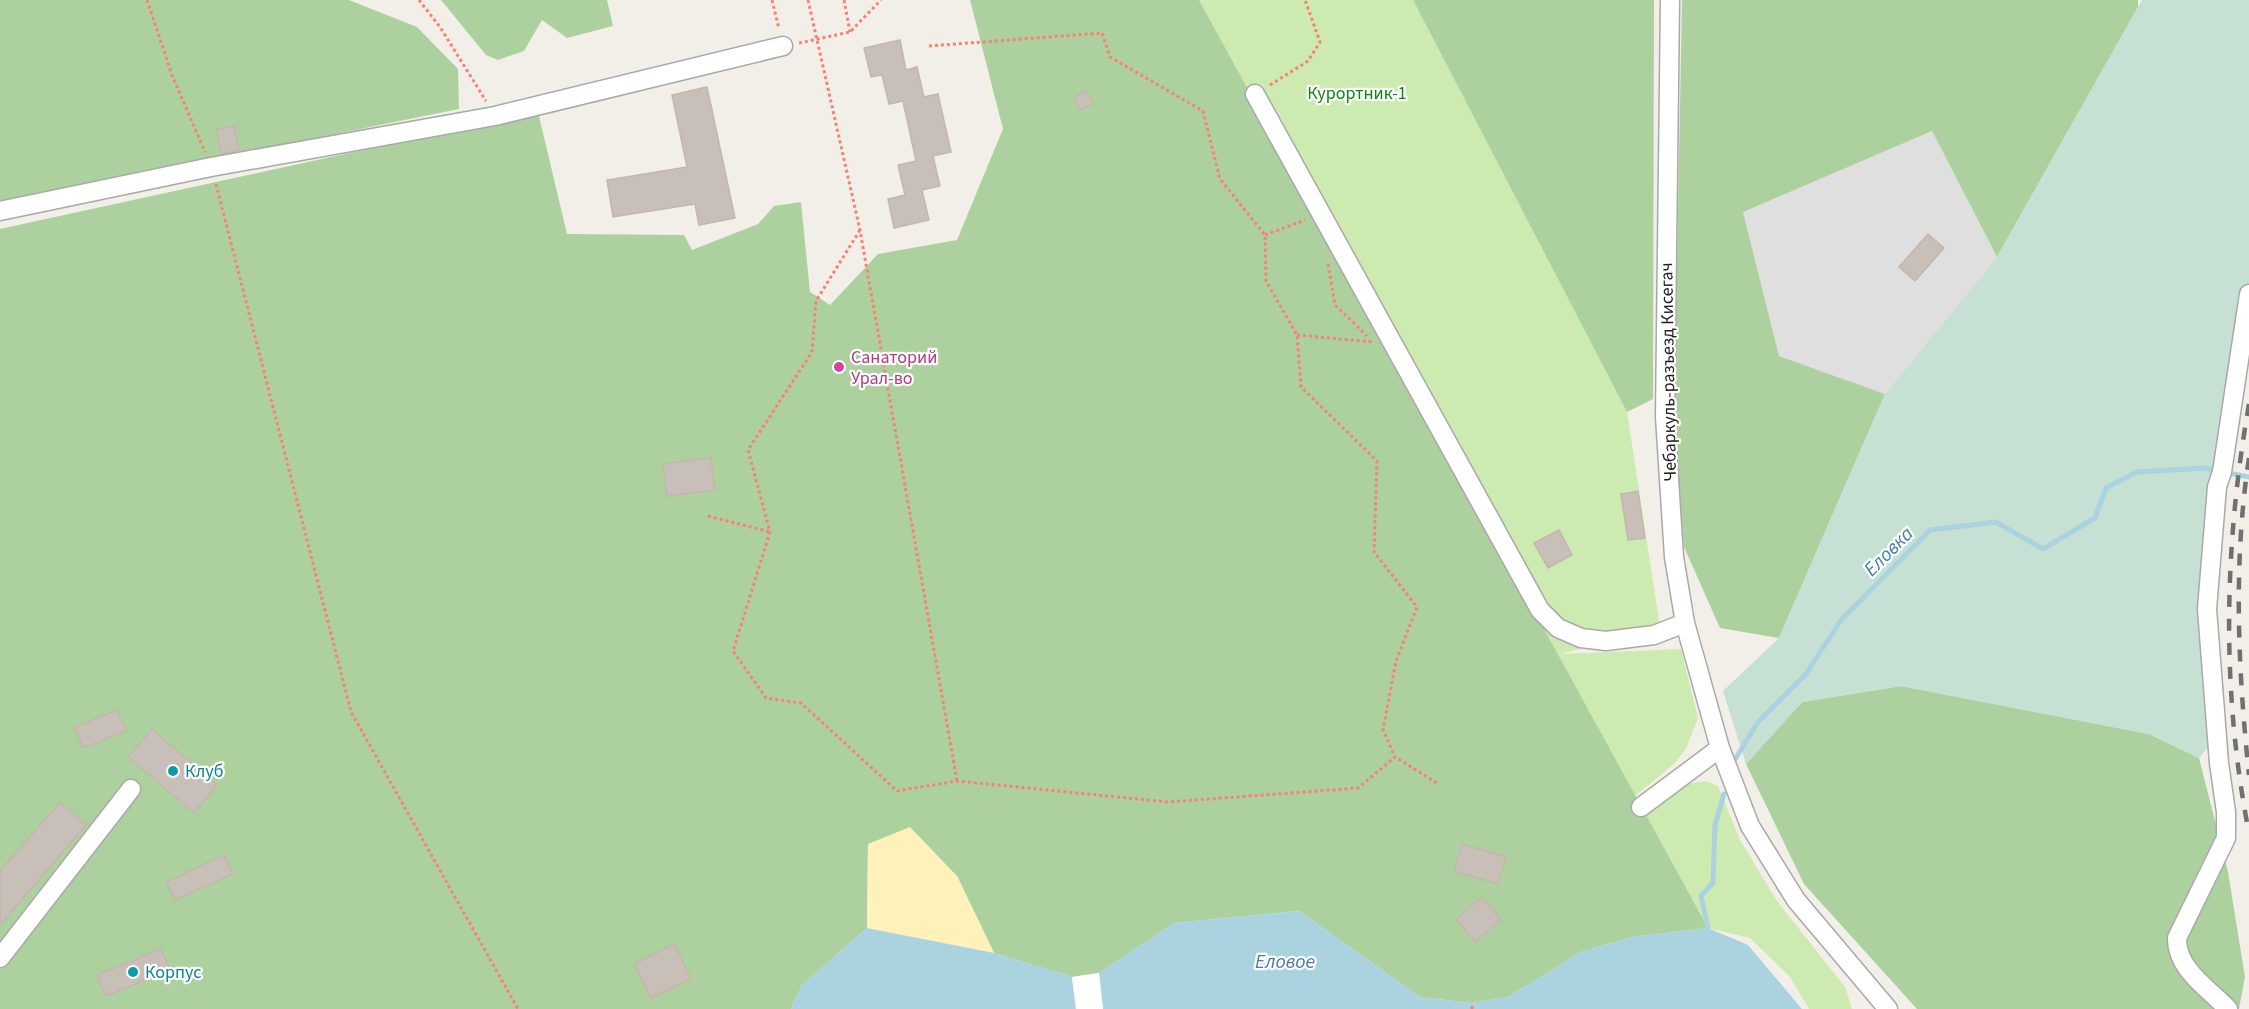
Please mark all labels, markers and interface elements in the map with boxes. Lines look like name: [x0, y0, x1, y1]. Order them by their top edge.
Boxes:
park label: Курортник-1: [1307, 81, 1407, 106]
street label: Чебаркуль-разъезд Кисегач: [1654, 262, 1683, 482]
place label: Санаторий Урал-во: [851, 345, 937, 391]
marker: Санаторий Урал-во: [832, 360, 846, 374]
water label: Еловка: [1858, 520, 1920, 583]
place label: Клуб: [185, 759, 224, 784]
marker: Клуб: [166, 764, 180, 778]
water label: Еловое: [1255, 948, 1315, 976]
place label: Корпус: [145, 960, 202, 985]
marker: Корпус: [126, 965, 140, 979]

